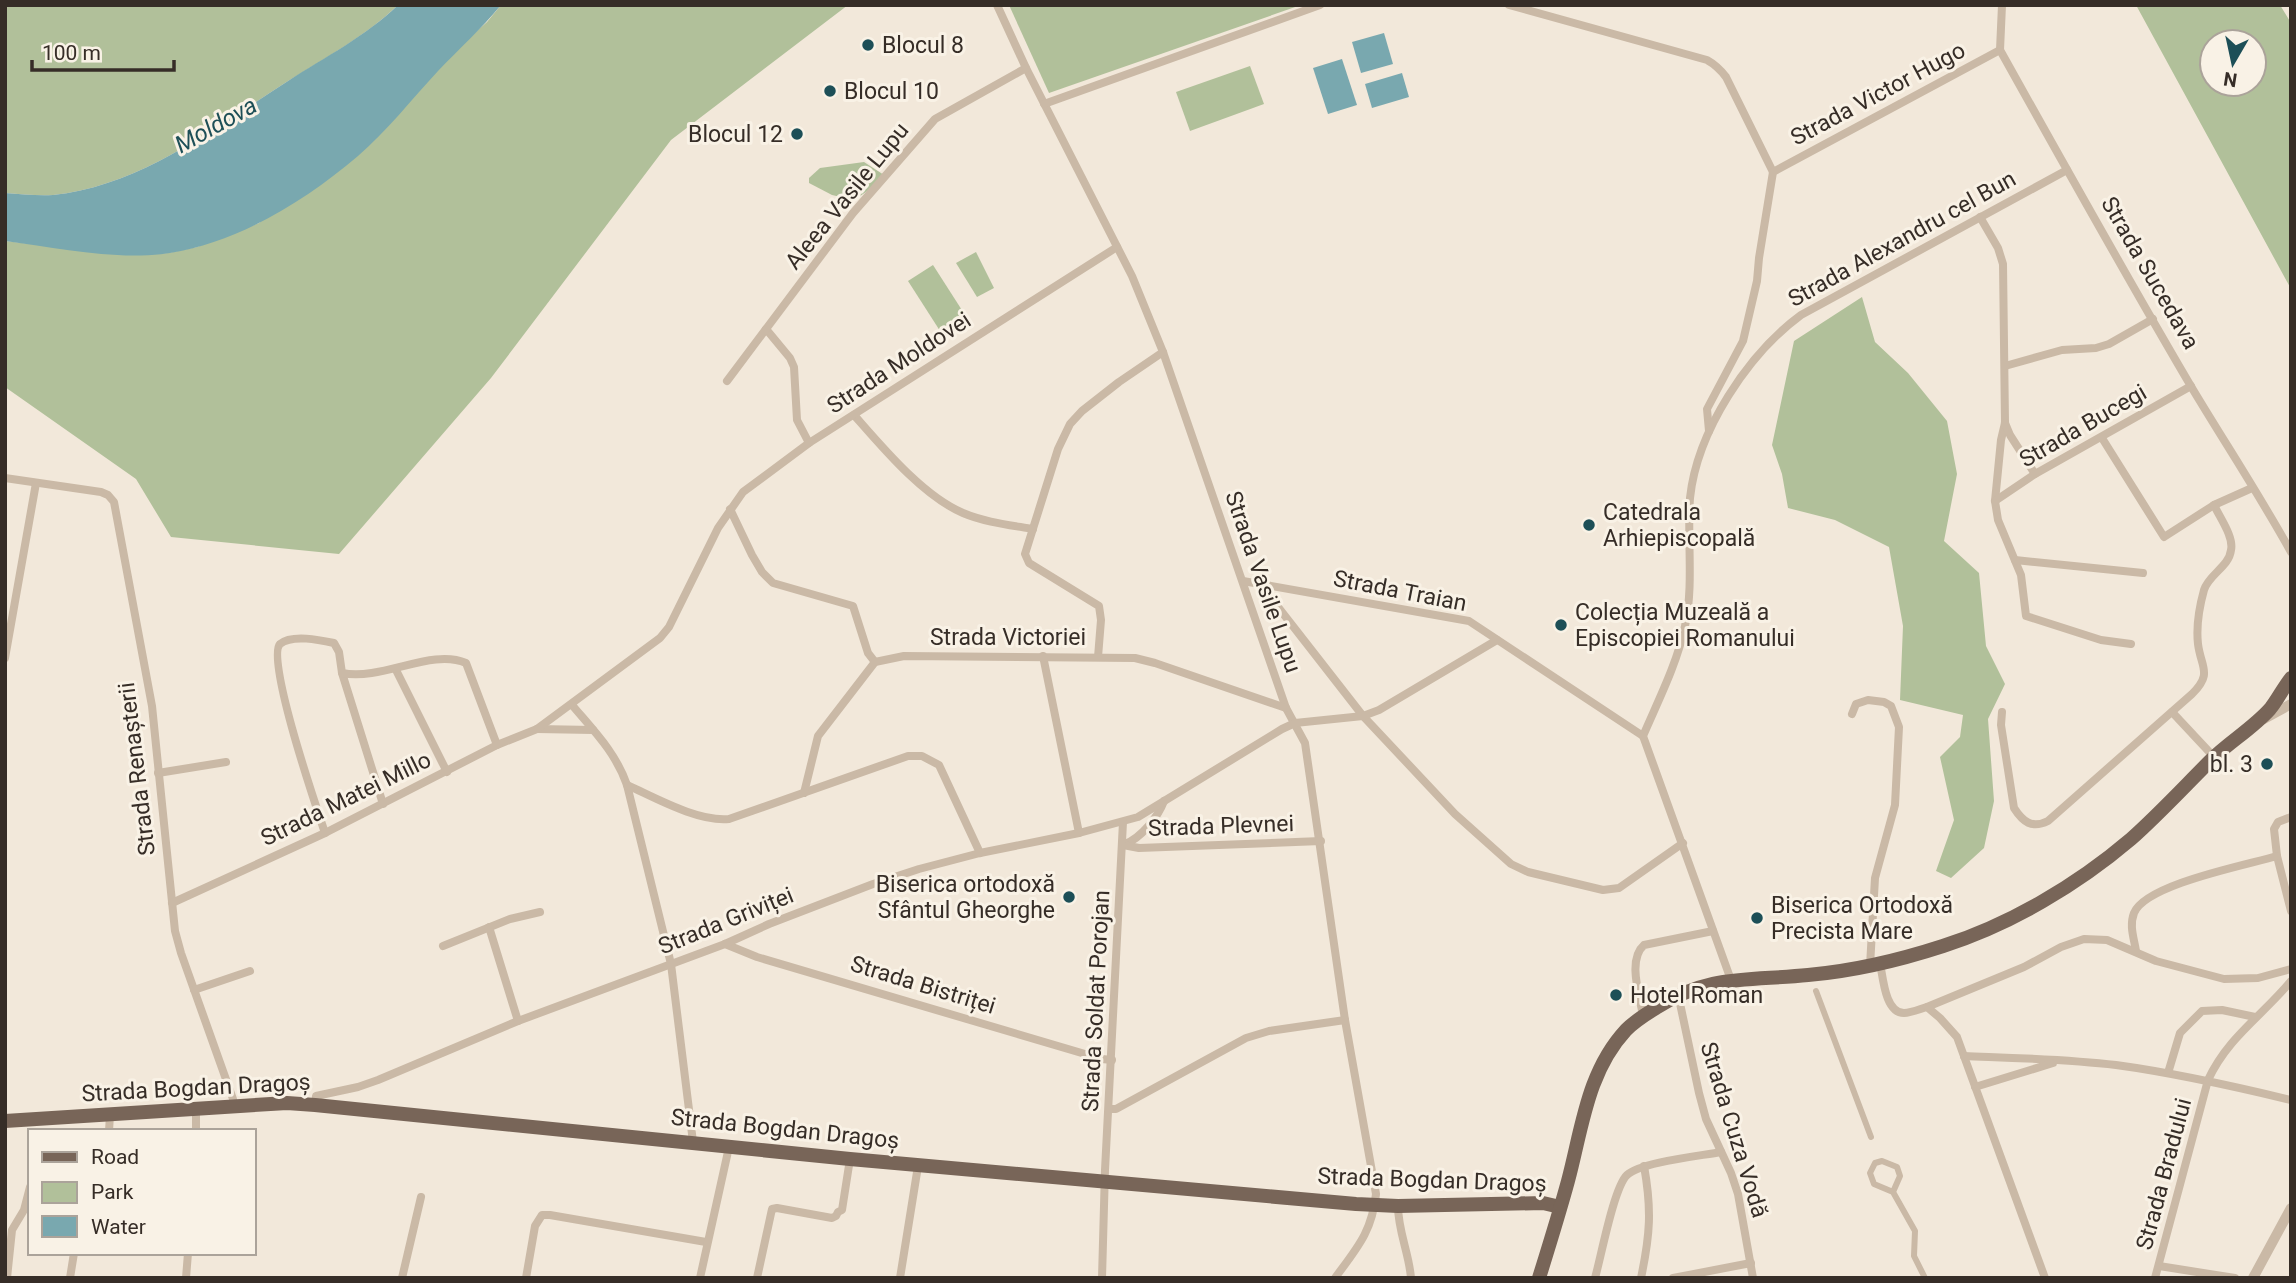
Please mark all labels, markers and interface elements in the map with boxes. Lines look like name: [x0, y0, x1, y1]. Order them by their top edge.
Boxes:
scale bar: [32, 28, 173, 72]
north arrow: [2198, 28, 2268, 98]
place label: Blocul 8: [882, 32, 964, 59]
marker: Blocul 8: [860, 37, 876, 53]
street label: Strada Victor Hugo: [1786, 37, 1970, 151]
text: 100 m: [42, 41, 101, 65]
text: N: [2222, 67, 2239, 92]
place label: Blocul 10: [844, 78, 939, 105]
marker: Blocul 10: [822, 83, 838, 99]
water label: Moldova: [170, 91, 262, 159]
street label: Aleea Vasile Lupu: [780, 117, 914, 275]
place label: Blocul 12: [688, 121, 783, 148]
marker: Blocul 12: [789, 126, 805, 142]
street label: Strada Alexandru cel Bun: [1783, 165, 2021, 313]
street label: Strada Sucedava: [2095, 192, 2205, 354]
street label: Strada Moldovei: [822, 307, 976, 419]
street label: Strada Bucegi: [2015, 379, 2151, 473]
street label: Strada Vasile Lupu: [1219, 488, 1307, 676]
place label: Catedrala Arhiepiscopală: [1603, 499, 1755, 552]
marker: Catedrala Arhiepiscopală: [1581, 517, 1597, 533]
street label: Strada Traian: [1331, 565, 1469, 617]
place label: Colecția Muzeală a Episcopiei Romanului: [1575, 599, 1795, 652]
marker: Colecția Muzeală a Episcopiei Romanului: [1553, 617, 1569, 633]
street label: Strada Victoriei: [930, 624, 1086, 651]
street label: Strada Renașterii: [113, 681, 161, 857]
street label: Strada Matei Millo: [257, 746, 435, 852]
place label: bl. 3: [2210, 751, 2253, 778]
marker: bl. 3: [2259, 756, 2275, 772]
street label: Strada Plevnei: [1148, 810, 1294, 842]
place label: Biserica ortodoxă Sfântul Gheorghe: [876, 871, 1055, 924]
street label: Strada Griviței: [654, 882, 798, 960]
marker: Biserica ortodoxă Sfântul Gheorghe: [1061, 889, 1077, 905]
street label: Strada Soldat Porojan: [1077, 889, 1115, 1113]
place label: Biserica Ortodoxă Precista Mare: [1771, 892, 1953, 945]
marker: Biserica Ortodoxă Precista Mare: [1749, 910, 1765, 926]
street label: Strada Bistriței: [847, 950, 999, 1020]
place label: Hotel Roman: [1630, 982, 1763, 1009]
marker: Hotel Roman: [1608, 987, 1624, 1003]
street label: Strada Cuza Vodă: [1694, 1039, 1774, 1221]
street label: Strada Bogdan Dragoș: [81, 1069, 311, 1107]
street label: Strada Bradului: [2131, 1095, 2197, 1253]
street label: Strada Bogdan Dragoș: [670, 1104, 900, 1154]
legend: [28, 1129, 256, 1255]
text: Road: [91, 1145, 139, 1169]
street label: Strada Bogdan Dragoș: [1317, 1163, 1547, 1197]
text: Park: [91, 1180, 134, 1204]
text: Water: [91, 1215, 146, 1239]

